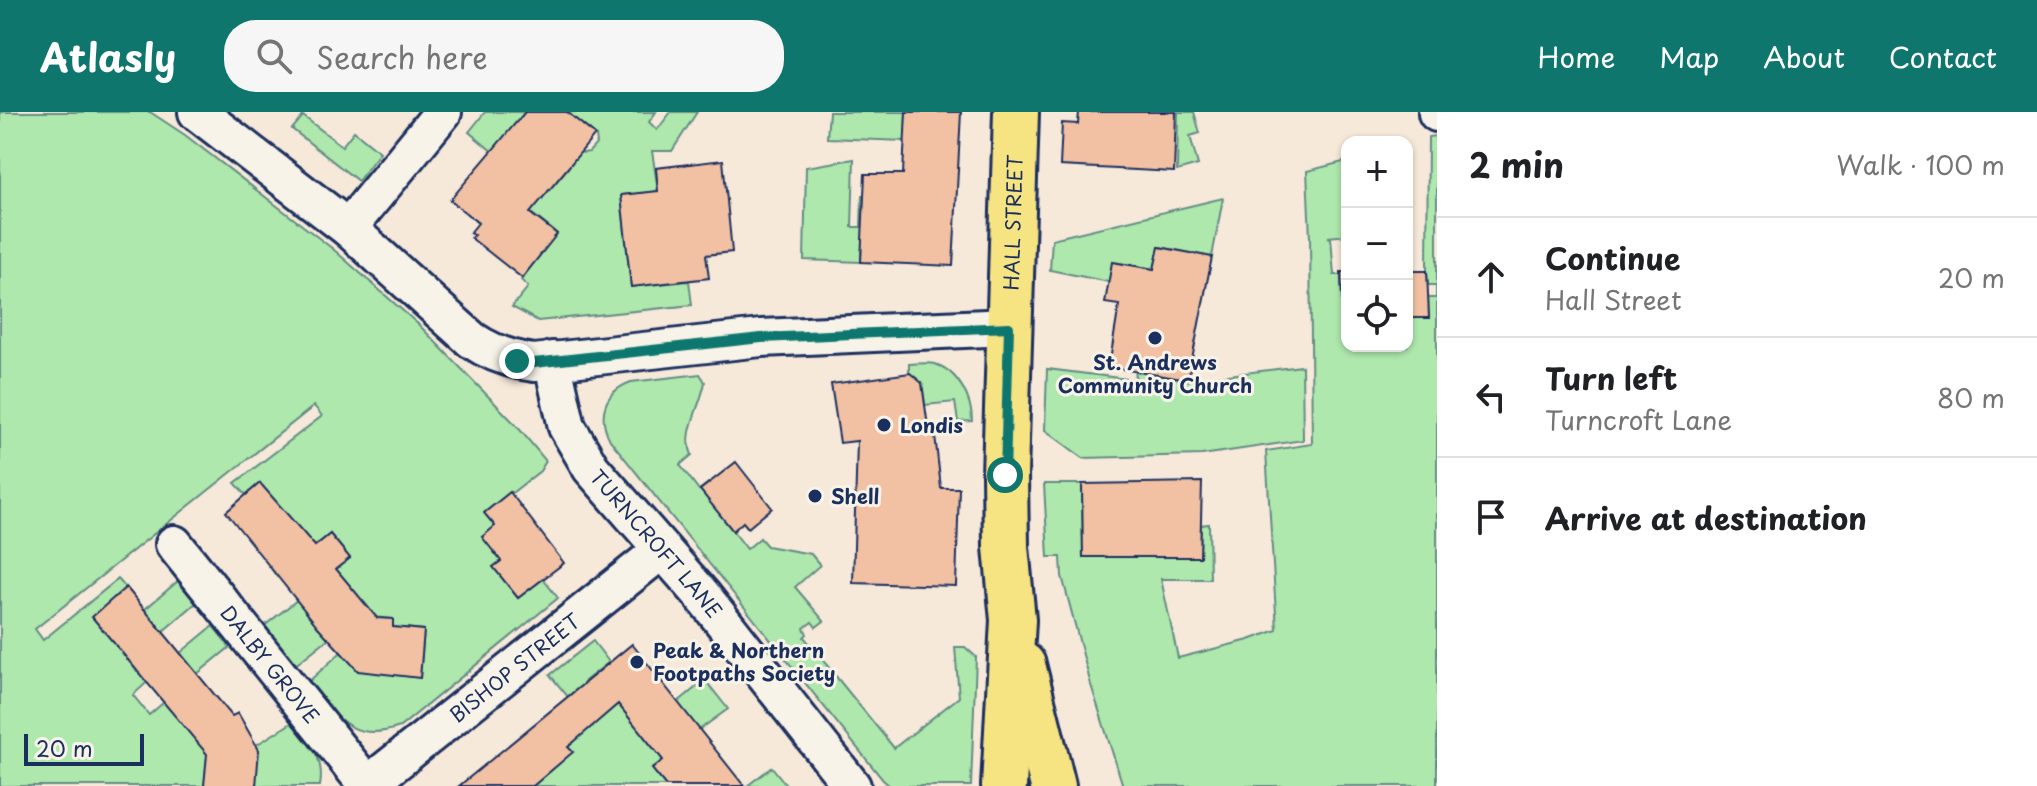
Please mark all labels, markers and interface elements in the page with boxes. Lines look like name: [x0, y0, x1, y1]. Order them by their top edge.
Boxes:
search box: [224, 20, 784, 92]
text: Atlasly: [40, 28, 176, 85]
icon: search: [252, 34, 296, 78]
text: Search here: [316, 34, 488, 79]
text: Home: [1537, 35, 1615, 78]
text: Map: [1659, 35, 1719, 78]
text: About: [1763, 35, 1845, 78]
text: Contact: [1889, 35, 1997, 78]
map controls: [1341, 136, 1413, 352]
button: +: [1341, 136, 1413, 208]
text: 2 min: [1469, 138, 1564, 190]
text: Walk · 100 m: [1837, 145, 2005, 184]
street label: HALL STREET: [996, 154, 1030, 291]
button: −: [1341, 208, 1413, 280]
text: Continue: [1545, 235, 1680, 280]
icon: ahead: [1469, 255, 1513, 299]
text: 20 m: [1938, 258, 2005, 297]
button: locate: [1341, 280, 1413, 352]
text: Hall Street: [1545, 280, 1682, 319]
marker: St. Andrews Community Church: [1146, 329, 1164, 347]
route end: [499, 343, 535, 379]
place label: St. Andrews Community Church: [1058, 347, 1252, 400]
text: Turn left: [1545, 355, 1677, 400]
icon: left: [1469, 375, 1513, 419]
text: 80 m: [1937, 378, 2005, 417]
text: Turncroft Lane: [1545, 400, 1732, 439]
place label: Londis: [900, 410, 963, 440]
marker: Londis: [875, 416, 893, 434]
route start: [987, 457, 1023, 493]
street label: TURNCROFT LANE: [583, 462, 730, 624]
place label: Shell: [831, 481, 879, 511]
marker: Shell: [806, 487, 824, 505]
icon: arrive: [1469, 495, 1513, 539]
text: Arrive at destination: [1545, 495, 1867, 540]
street label: DALBY GROVE: [214, 599, 327, 730]
street label: BISHOP STREET: [443, 606, 587, 729]
place label: Peak & Northern Footpaths Society: [653, 635, 835, 688]
marker: Peak & Northern Footpaths Society: [628, 653, 646, 671]
scale bar: [24, 730, 144, 766]
text: 20 m: [36, 731, 93, 764]

